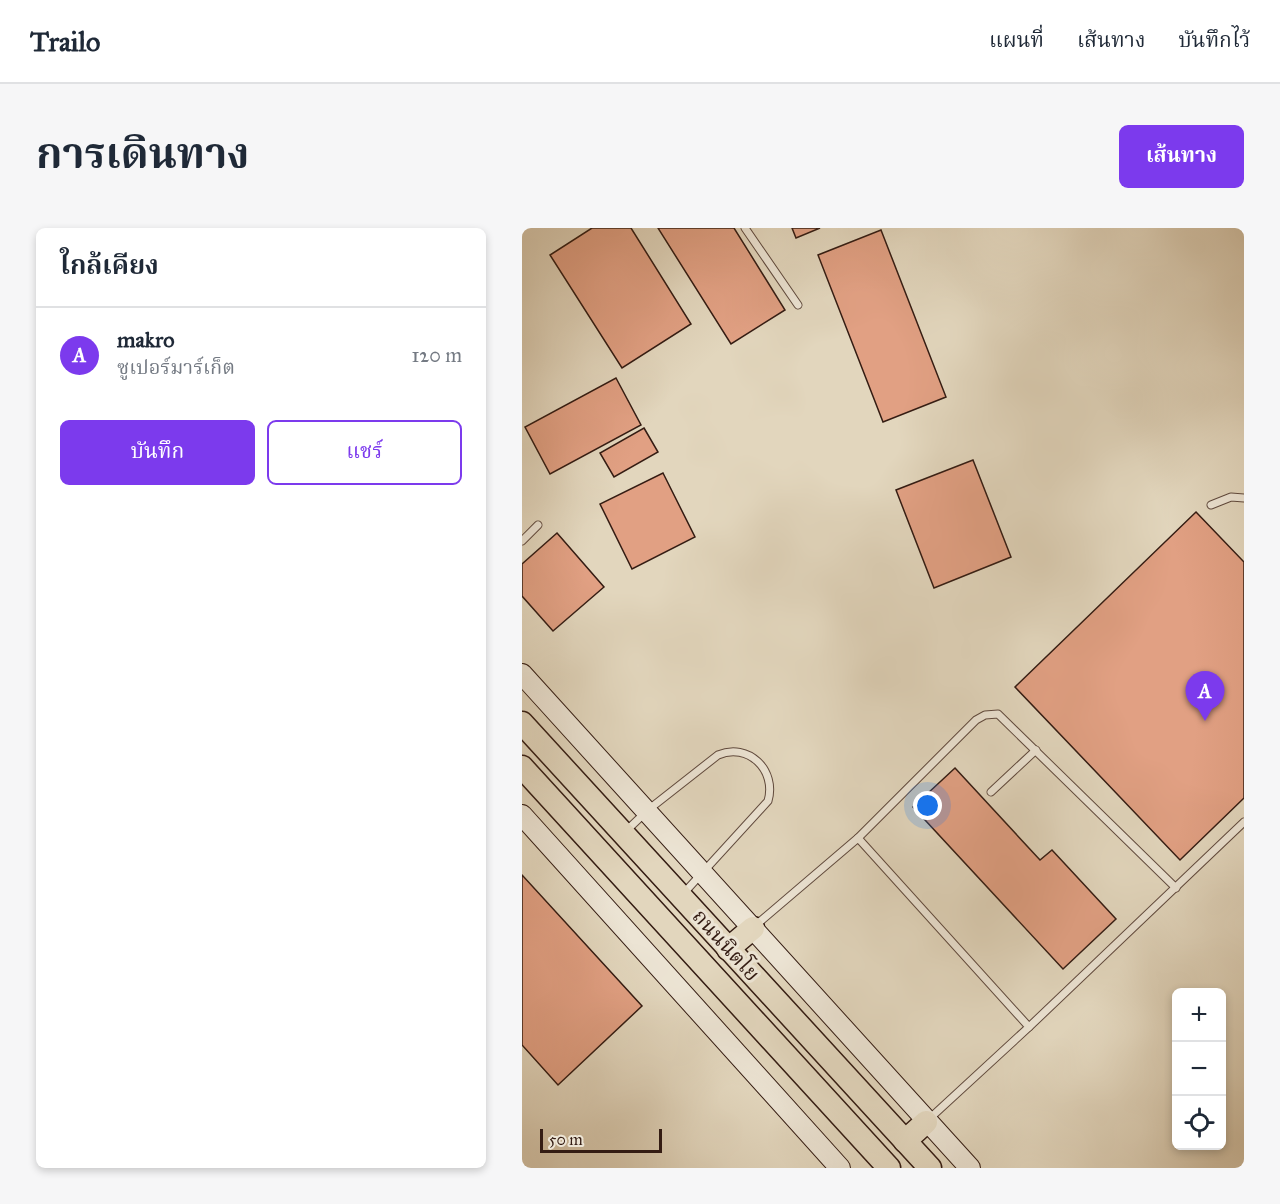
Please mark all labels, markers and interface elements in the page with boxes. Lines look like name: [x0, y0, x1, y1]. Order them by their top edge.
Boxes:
text: Trailo: [30, 24, 100, 59]
text: แผนที่: [989, 27, 1044, 53]
text: เส้นทาง: [1077, 27, 1145, 53]
text: บันทึกไว้: [1178, 27, 1250, 53]
button: เส้นทาง: [1119, 125, 1244, 188]
text: การเดินทาง: [36, 128, 249, 180]
text: ใกล้เคียง: [60, 249, 159, 281]
text: makro: [117, 326, 174, 353]
text: A: [73, 343, 86, 367]
text: 120 m: [411, 343, 462, 367]
text: ซูเปอร์มาร์เก็ต: [117, 355, 235, 379]
button: บันทึก: [60, 420, 255, 485]
button: แชร์: [267, 420, 462, 485]
pin: A: [1186, 672, 1224, 721]
your location: [913, 791, 942, 820]
street label: ถนนนิตโย: [687, 902, 767, 987]
map controls: [1172, 988, 1226, 1150]
button: +: [1172, 988, 1226, 1042]
button: −: [1172, 1042, 1226, 1096]
button: locate: [1172, 1096, 1226, 1150]
scale bar: [540, 1126, 662, 1154]
text: 50 m: [549, 1130, 583, 1149]

